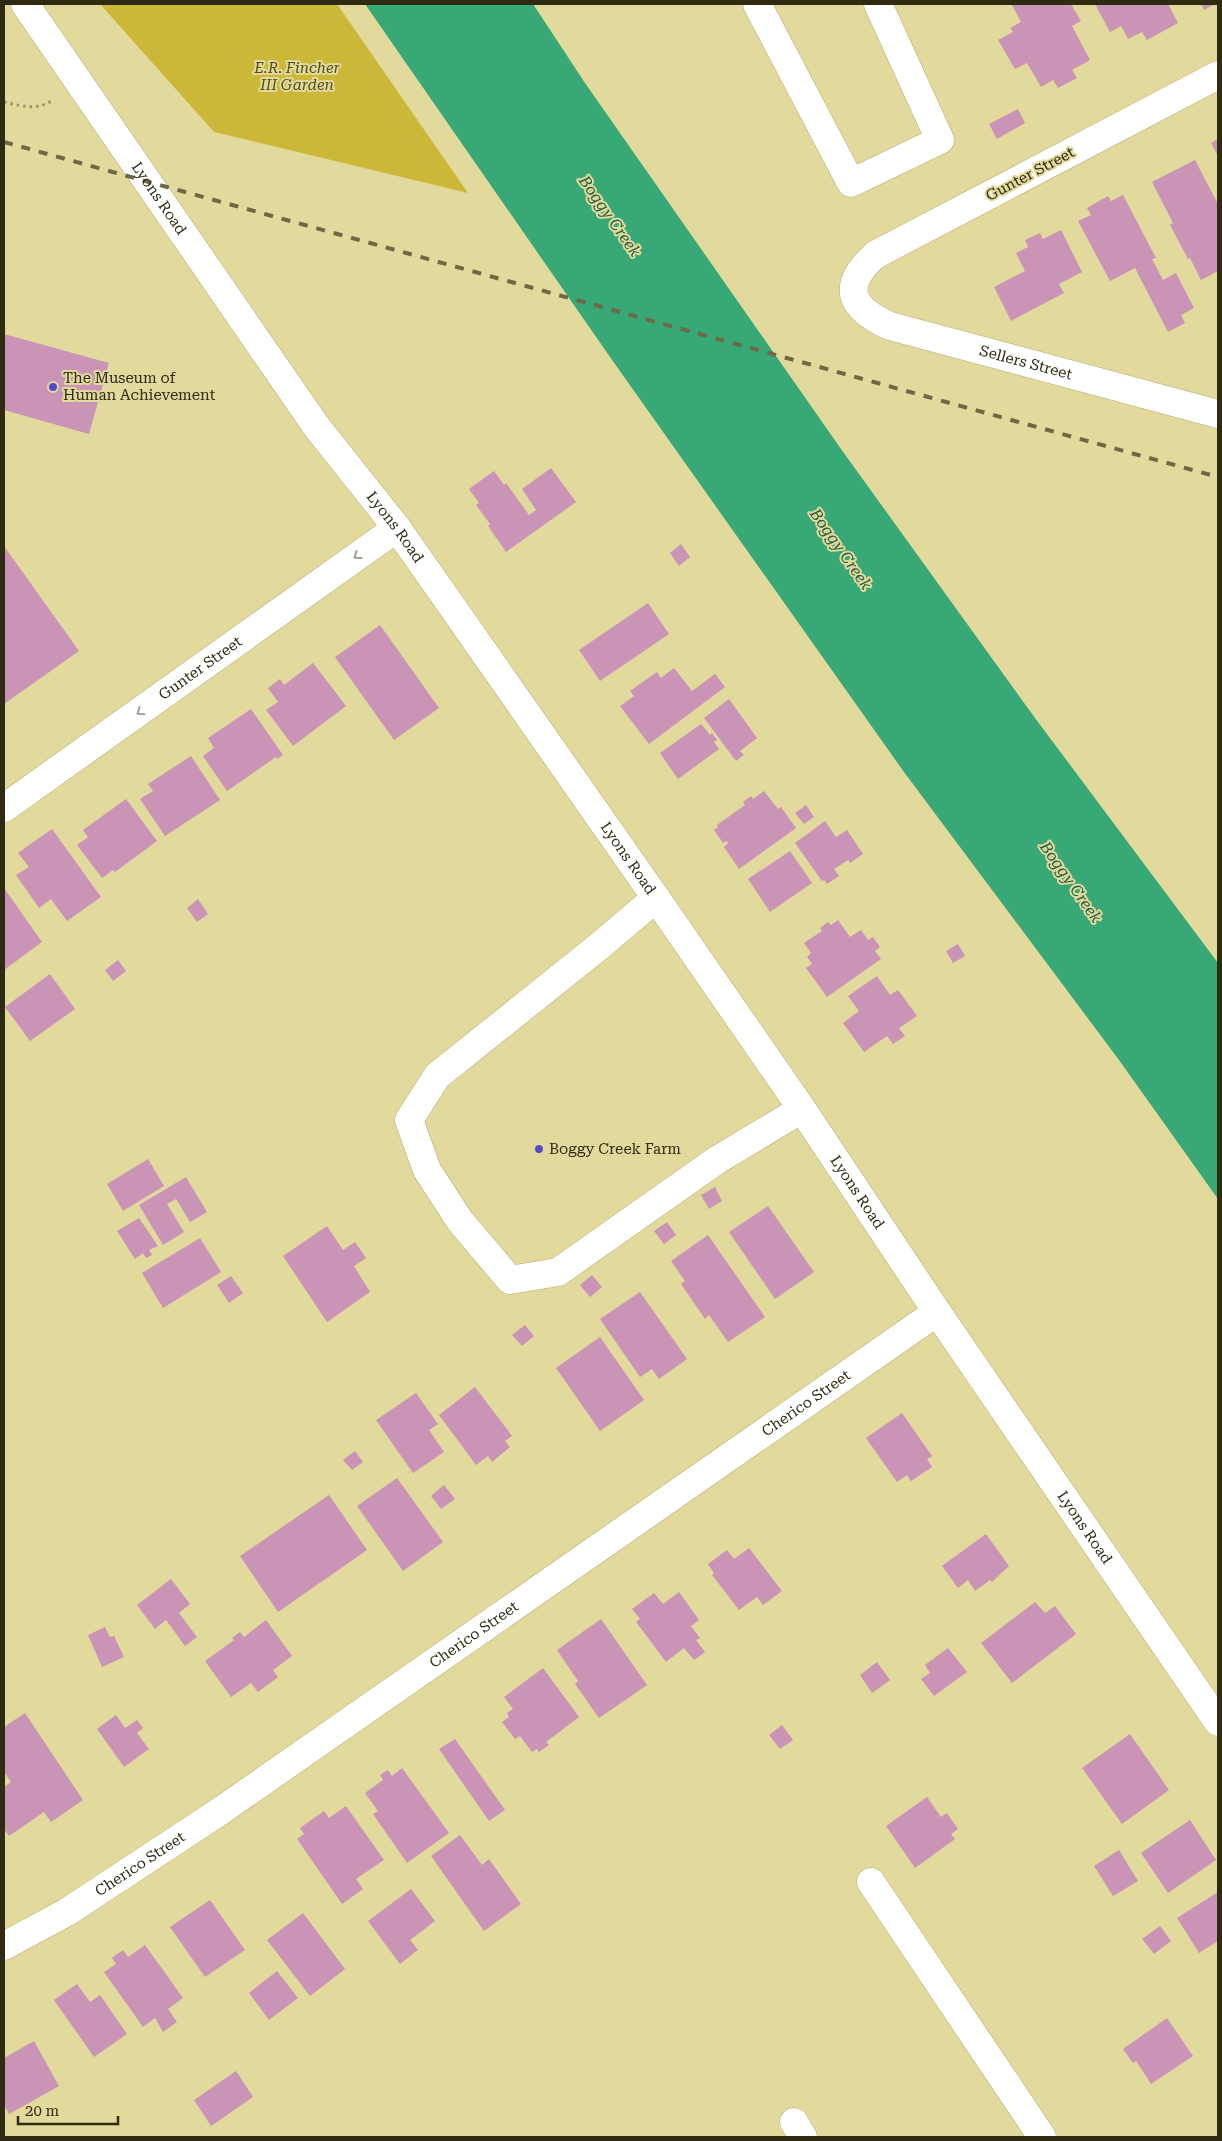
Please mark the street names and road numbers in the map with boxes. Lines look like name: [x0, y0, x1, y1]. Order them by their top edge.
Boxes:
street label: Gunter Street: [983, 143, 1078, 205]
street label: Lyons Road: [128, 158, 191, 238]
street label: Sellers Street: [977, 341, 1075, 384]
street label: Lyons Road: [363, 488, 428, 567]
street label: Gunter Street: [155, 632, 246, 704]
street label: Lyons Road: [597, 819, 660, 898]
street label: Lyons Road: [826, 1152, 888, 1233]
street label: Cherico Street: [758, 1366, 854, 1440]
street label: Lyons Road: [1053, 1488, 1116, 1568]
street label: Cherico Street: [426, 1597, 522, 1672]
street label: Cherico Street: [92, 1828, 189, 1900]

